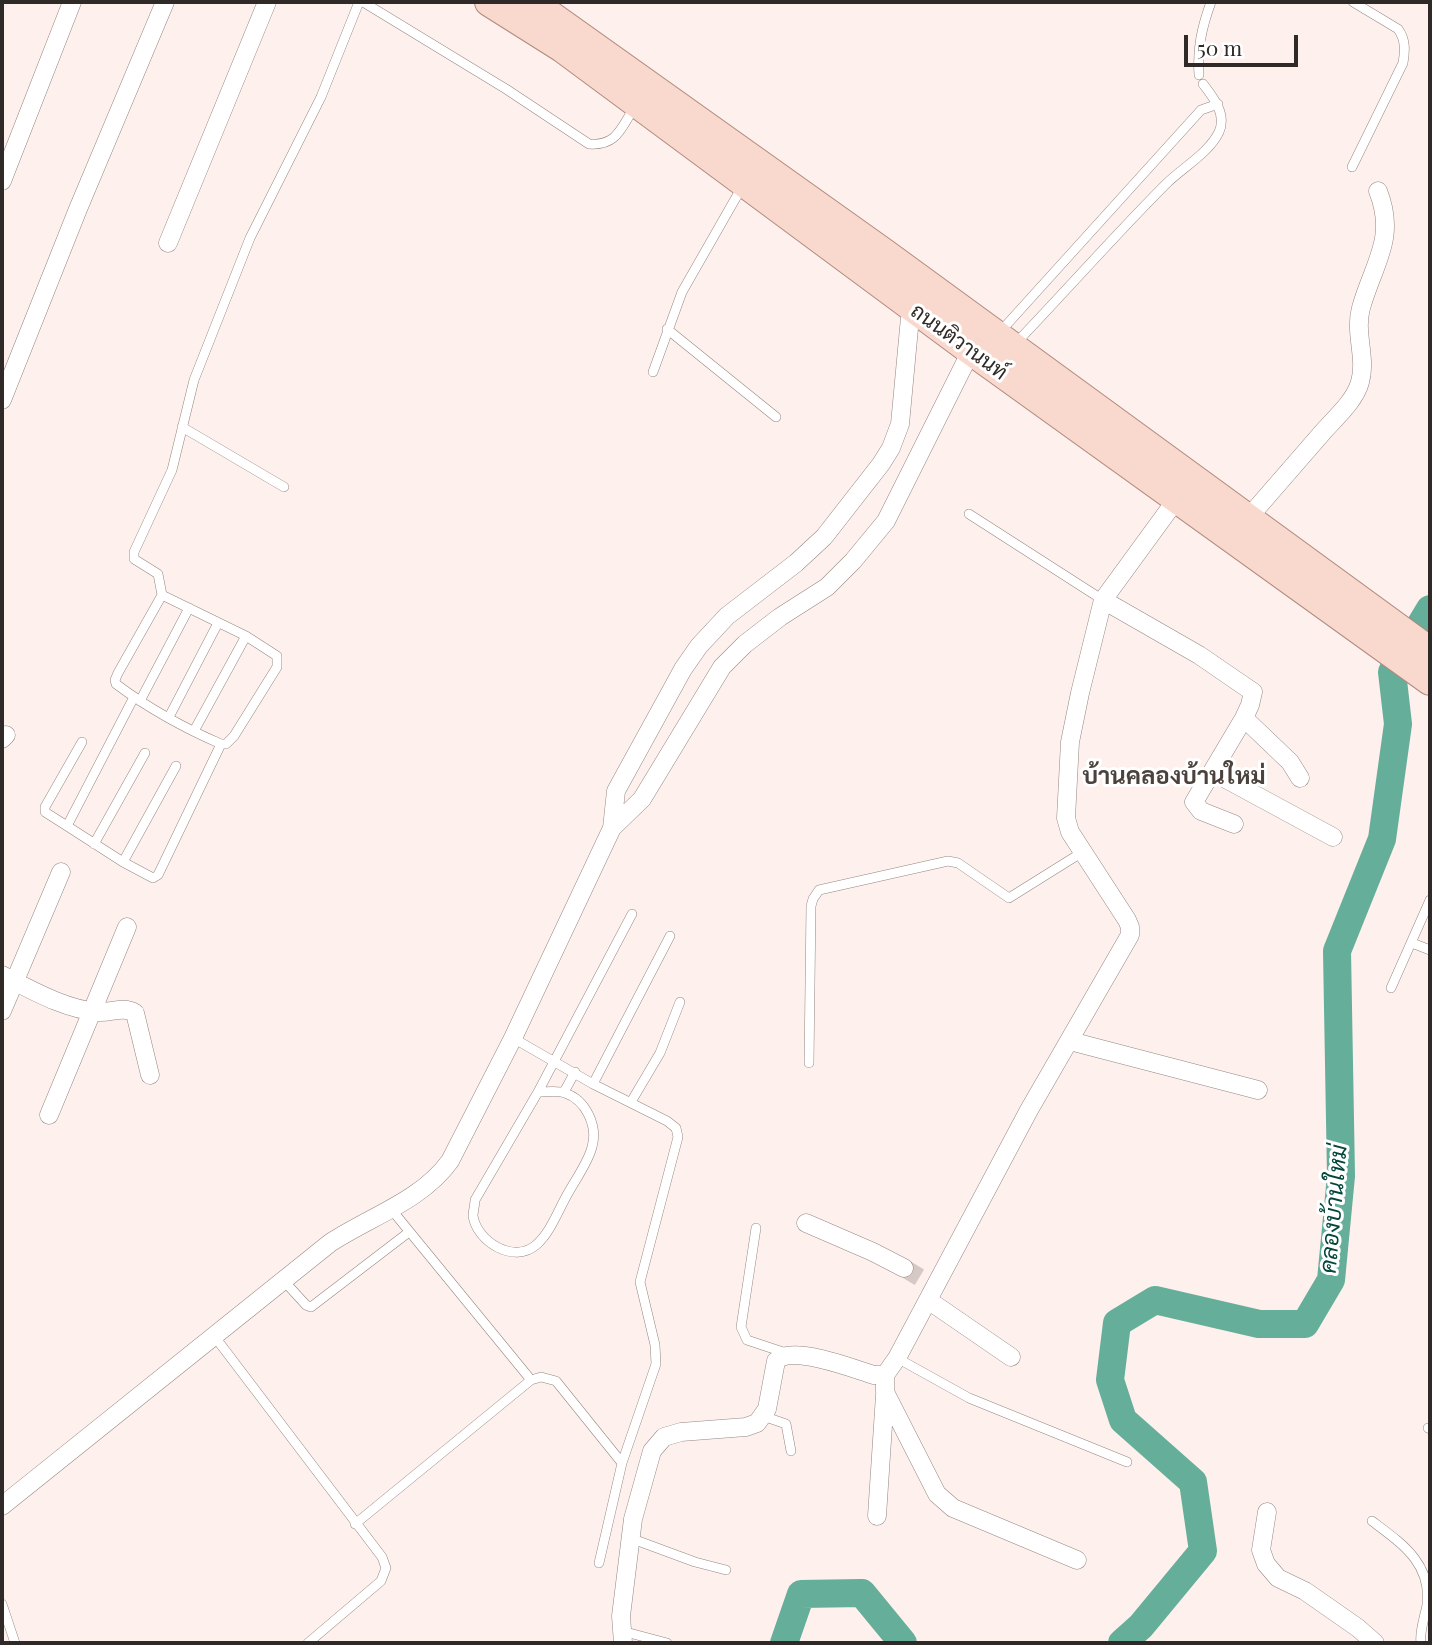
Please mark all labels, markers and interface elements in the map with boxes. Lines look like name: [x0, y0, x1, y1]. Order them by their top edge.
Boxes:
scale bar: [1187, 21, 1301, 65]
text: 50 m: [1197, 33, 1242, 61]
street label: ถนนติวานนท์: [906, 299, 1012, 385]
district label: บ้านคลองบ้านใหม่: [1082, 763, 1266, 791]
water label: คลองบ้านใหม่: [1315, 1143, 1353, 1275]

